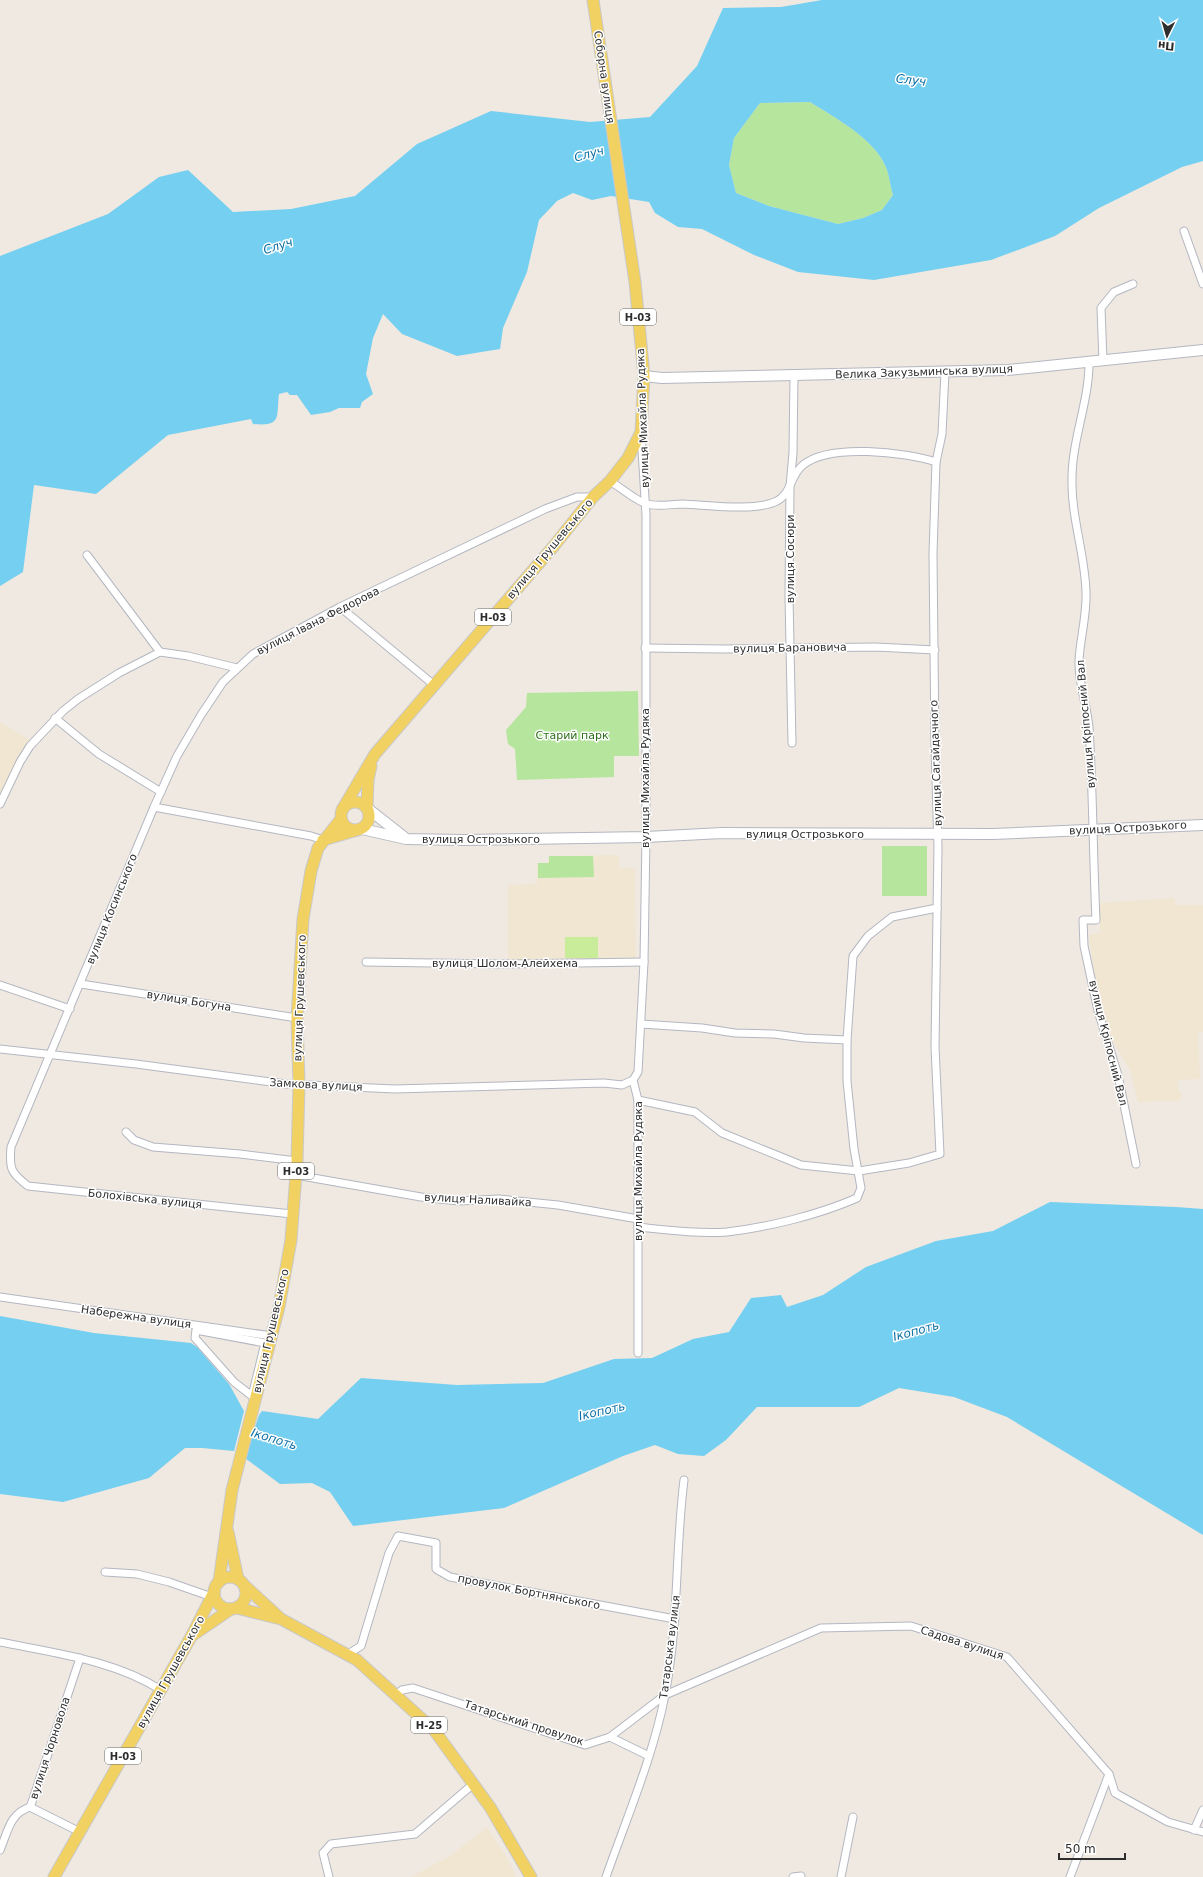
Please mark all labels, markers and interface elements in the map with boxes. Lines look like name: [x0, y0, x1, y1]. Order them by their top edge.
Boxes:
north arrow: [1147, 16, 1187, 56]
street label: Соборна вулиця: [591, 30, 617, 124]
text: Пн: [1157, 38, 1175, 53]
water label: Случ: [895, 71, 927, 89]
water label: Случ: [573, 143, 605, 165]
water label: Случ: [261, 235, 295, 257]
road number: Н-03: [620, 309, 656, 325]
street label: вулиця Михайла Рудяка: [634, 348, 652, 488]
street label: Велика Закузьминська вулиця: [835, 362, 1013, 382]
street label: вулиця Грушевського: [504, 496, 596, 602]
street label: вулиця Сосюри: [784, 515, 797, 603]
street label: вулиця Івана Федорова: [254, 584, 382, 658]
road number: Н-03: [475, 609, 511, 625]
street label: вулиця Барановича: [733, 641, 847, 655]
street label: вулиця Кріпосний Вал: [1074, 659, 1098, 789]
street label: вулиця Сагайдачного: [927, 699, 945, 826]
street label: вулиця Михайла Рудяка: [639, 708, 652, 848]
park label: Старий парк: [535, 729, 609, 742]
street label: вулиця Острозького: [1069, 818, 1187, 838]
street label: вулиця Острозького: [746, 828, 864, 841]
street label: вулиця Острозького: [422, 833, 540, 846]
street label: вулиця Косинського: [84, 852, 140, 966]
street label: вулиця Грушевського: [291, 934, 309, 1062]
street label: вулиця Шолом-Алейхема: [432, 957, 578, 970]
street label: вулиця Кріпосний Вал: [1086, 979, 1130, 1107]
street label: вулиця Богуна: [146, 988, 232, 1014]
street label: Замкова вулиця: [269, 1076, 363, 1094]
street label: вулиця Михайла Рудяка: [632, 1101, 645, 1241]
road number: Н-03: [278, 1163, 314, 1179]
street label: Болохівська вулиця: [87, 1187, 203, 1211]
street label: вулиця Наливайка: [424, 1191, 532, 1209]
street label: вулиця Грушевського: [250, 1268, 292, 1394]
street label: Набережна вулиця: [80, 1303, 192, 1331]
water label: Ікопоть: [891, 1318, 941, 1344]
water label: Ікопоть: [577, 1399, 627, 1423]
water label: Ікопоть: [249, 1425, 299, 1453]
street label: провулок Бортнянського: [457, 1572, 602, 1612]
street label: Татарська вулиця: [657, 1594, 683, 1701]
street label: вулиця Грушевського: [135, 1613, 208, 1731]
street label: Садова вулиця: [919, 1623, 1005, 1663]
street label: вулиця Чорновола: [27, 1695, 73, 1801]
street label: Татарський провулок: [462, 1697, 586, 1749]
road number: Н-25: [411, 1717, 447, 1733]
road number: Н-03: [105, 1748, 141, 1764]
scale bar: [1059, 1835, 1125, 1861]
text: 50 m: [1065, 1842, 1096, 1856]

